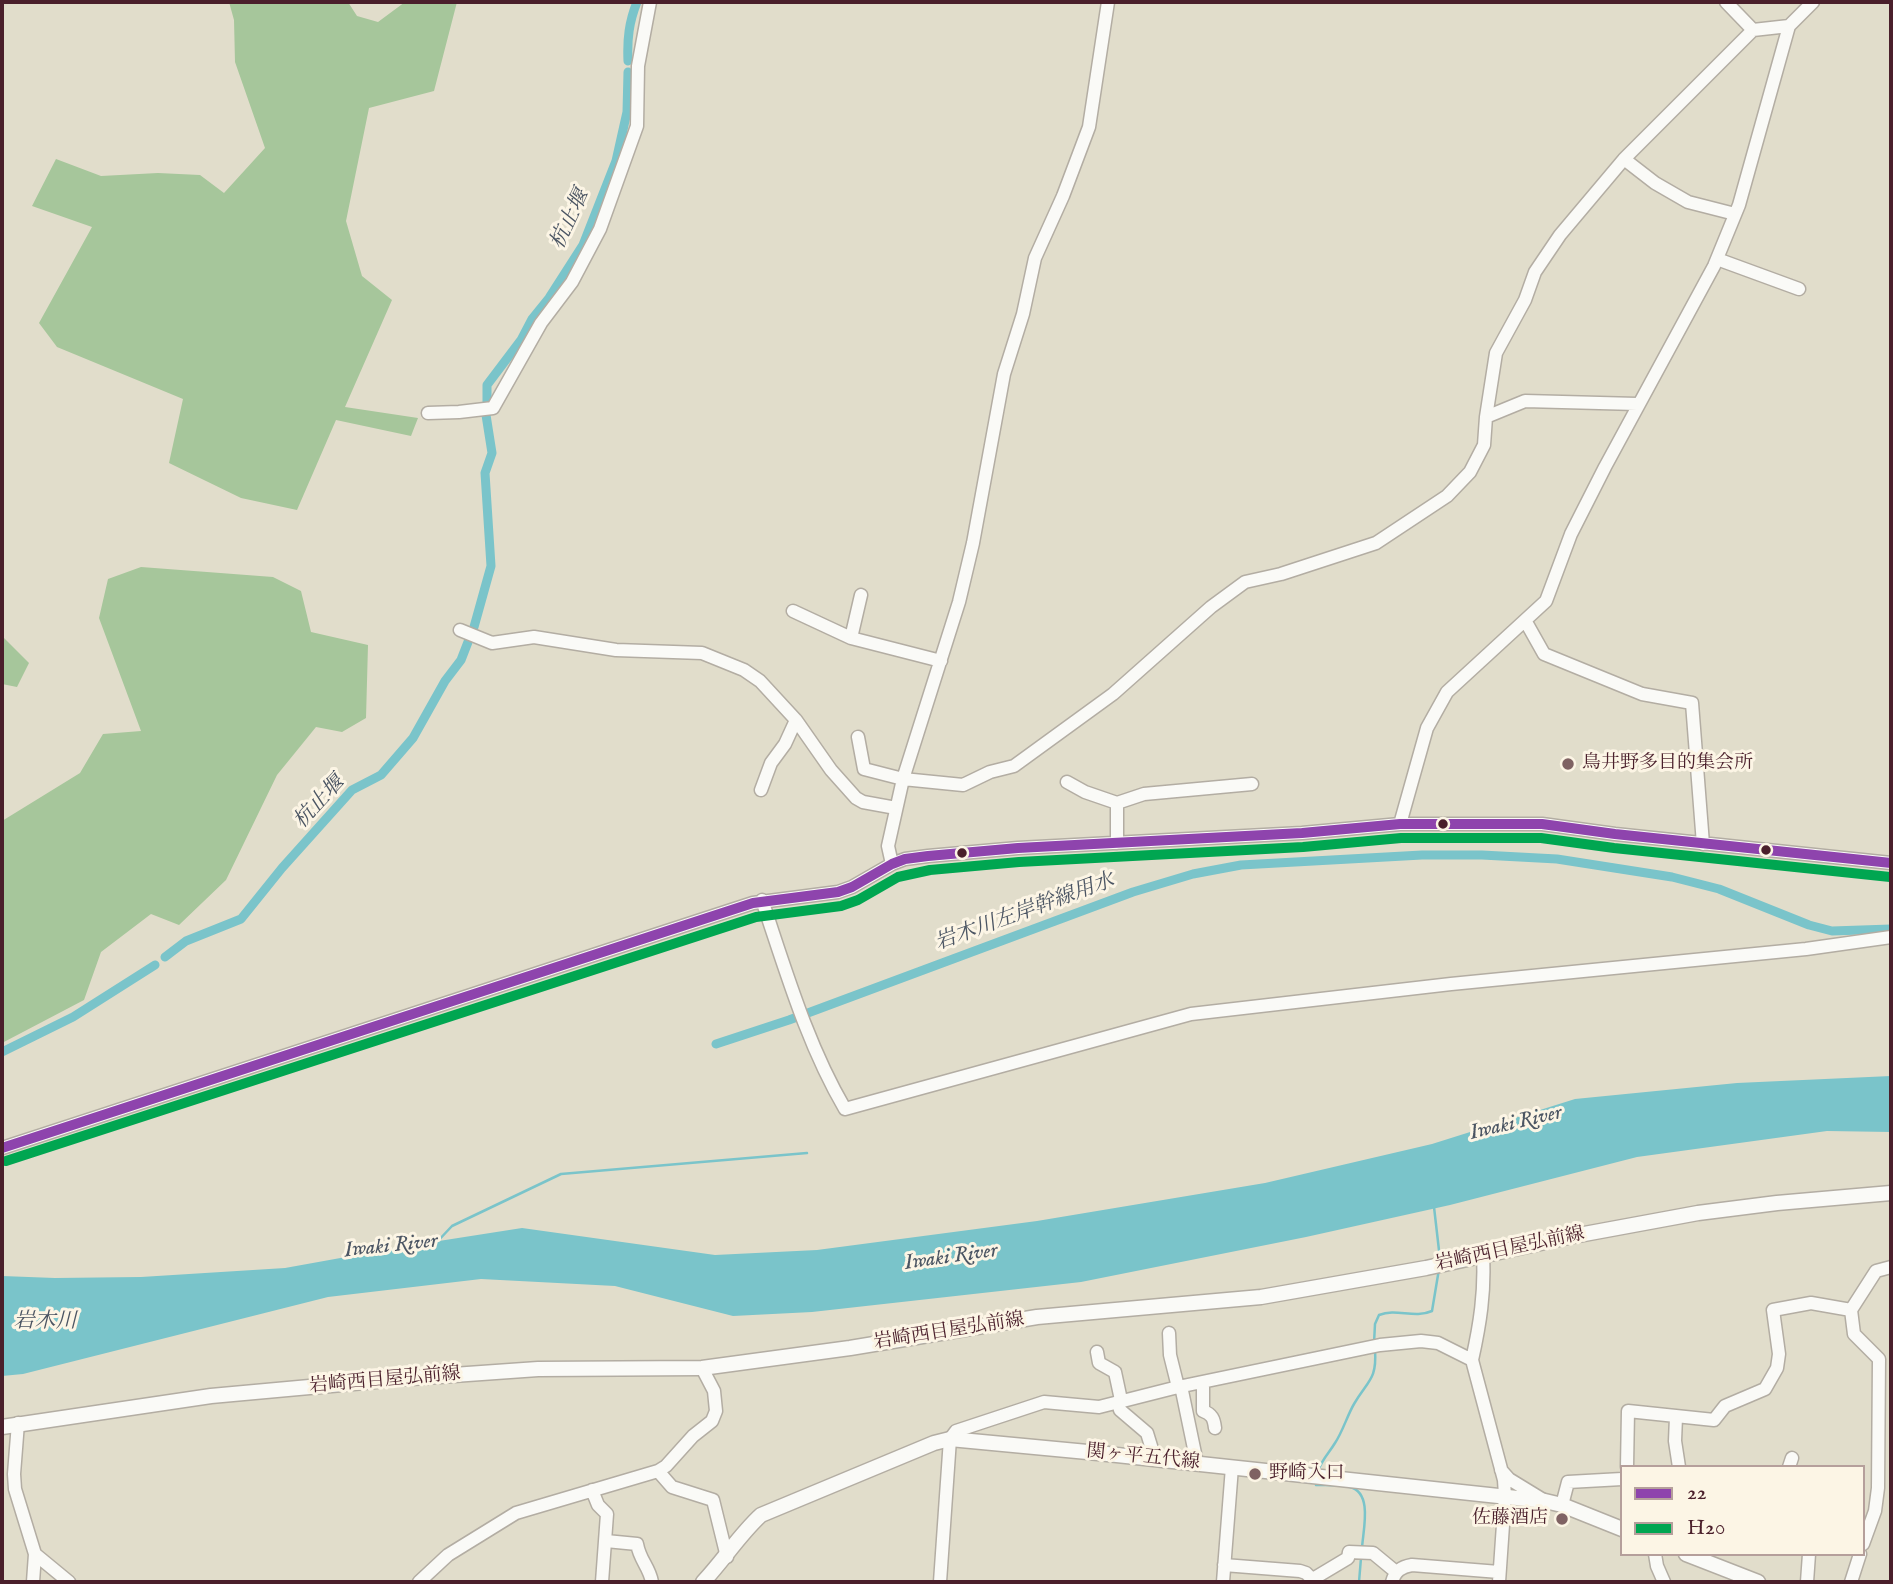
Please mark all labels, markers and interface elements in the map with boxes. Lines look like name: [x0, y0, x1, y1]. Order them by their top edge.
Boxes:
water label: 杭止堰: [546, 186, 596, 254]
place label: 鳥井野多目的集会所: [1582, 753, 1753, 775]
marker: 鳥井野多目的集会所: [1560, 756, 1576, 772]
water label: 杭止堰: [289, 771, 351, 835]
unlabelled marker: [1436, 817, 1450, 831]
unlabelled marker: [1759, 843, 1773, 857]
unlabelled marker: [955, 846, 969, 860]
water label: 岩木川左岸幹線用水: [932, 869, 1118, 957]
water label: Iwaki River: [1467, 1101, 1565, 1147]
street label: 岩崎西目屋弘前線: [1433, 1223, 1587, 1277]
water label: Iwaki River: [343, 1230, 439, 1264]
water label: Iwaki River: [903, 1239, 999, 1277]
street label: 岩崎西目屋弘前線: [872, 1309, 1026, 1355]
water label: 岩木川: [14, 1310, 76, 1336]
street label: 岩崎西目屋弘前線: [308, 1363, 462, 1399]
street label: 関ヶ平五代線: [1085, 1441, 1201, 1475]
place label: 野崎入口: [1269, 1463, 1345, 1485]
legend: [1620, 1465, 1865, 1556]
marker: 野崎入口: [1247, 1466, 1263, 1482]
text: 22: [1687, 1480, 1707, 1507]
place label: 佐藤酒店: [1472, 1508, 1548, 1530]
marker: 佐藤酒店: [1554, 1511, 1570, 1527]
text: H20: [1687, 1515, 1725, 1542]

